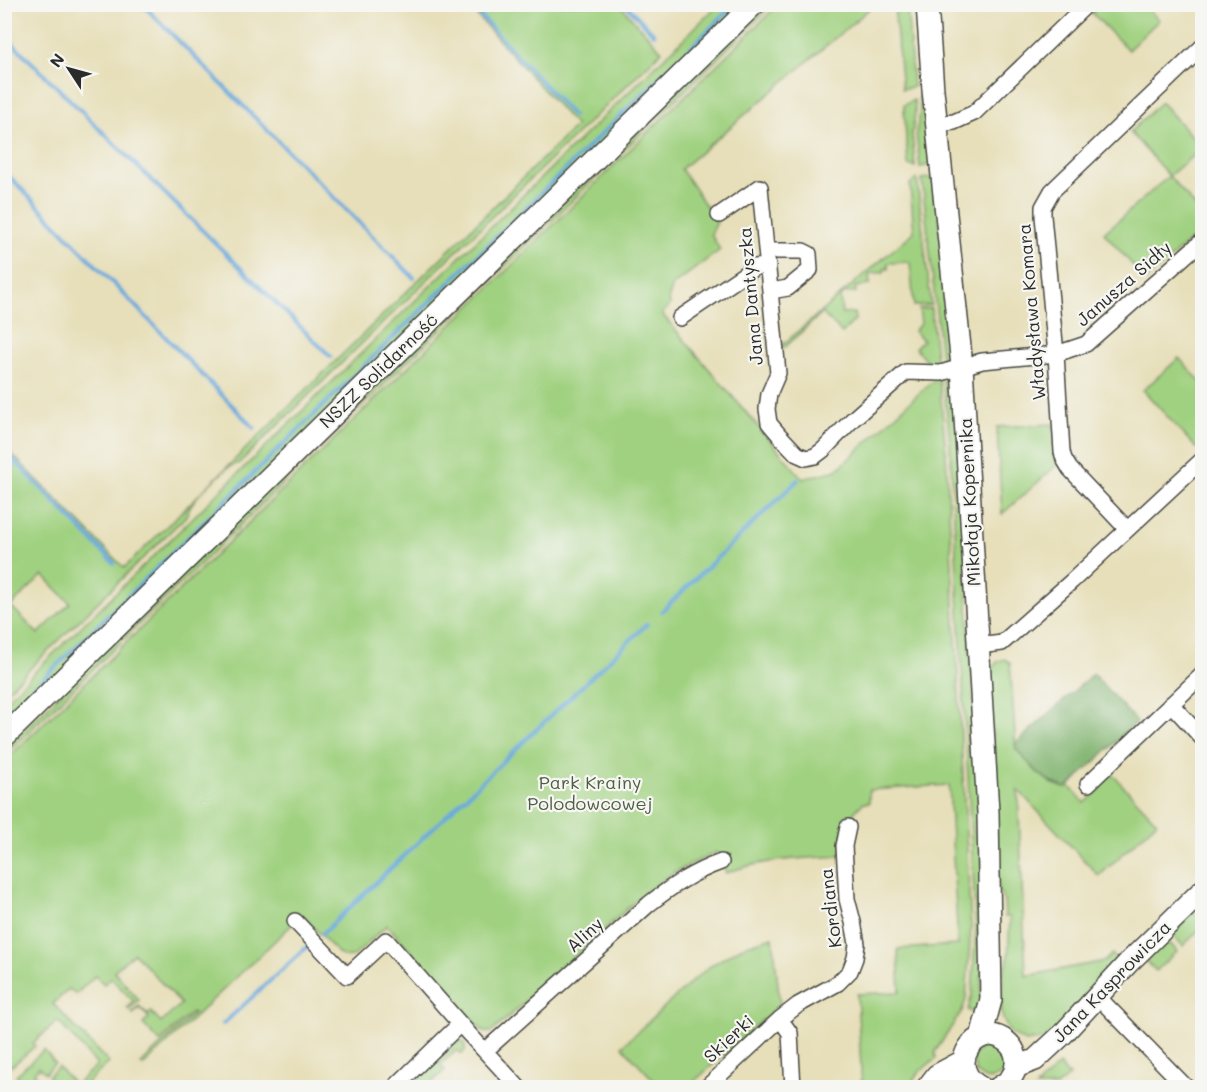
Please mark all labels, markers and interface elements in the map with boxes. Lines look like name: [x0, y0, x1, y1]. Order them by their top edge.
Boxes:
north arrow: [39, 39, 99, 99]
text: N: [44, 49, 69, 71]
street label: Władysława Komara: [1011, 223, 1051, 401]
street label: Jana Dantyszka: [732, 226, 768, 366]
street label: Janusza Sidły: [1071, 235, 1176, 331]
street label: NSZZ Solidarność: [314, 308, 443, 433]
street label: Mikołaja Kopernika: [953, 417, 985, 587]
park label: Park Krainy Polodowcowej: [527, 770, 653, 815]
street label: Kordiana: [813, 867, 847, 949]
street label: Aliny: [561, 911, 608, 957]
street label: Jana Kasprowicza: [1047, 915, 1176, 1048]
street label: Skierki: [698, 1009, 759, 1068]

